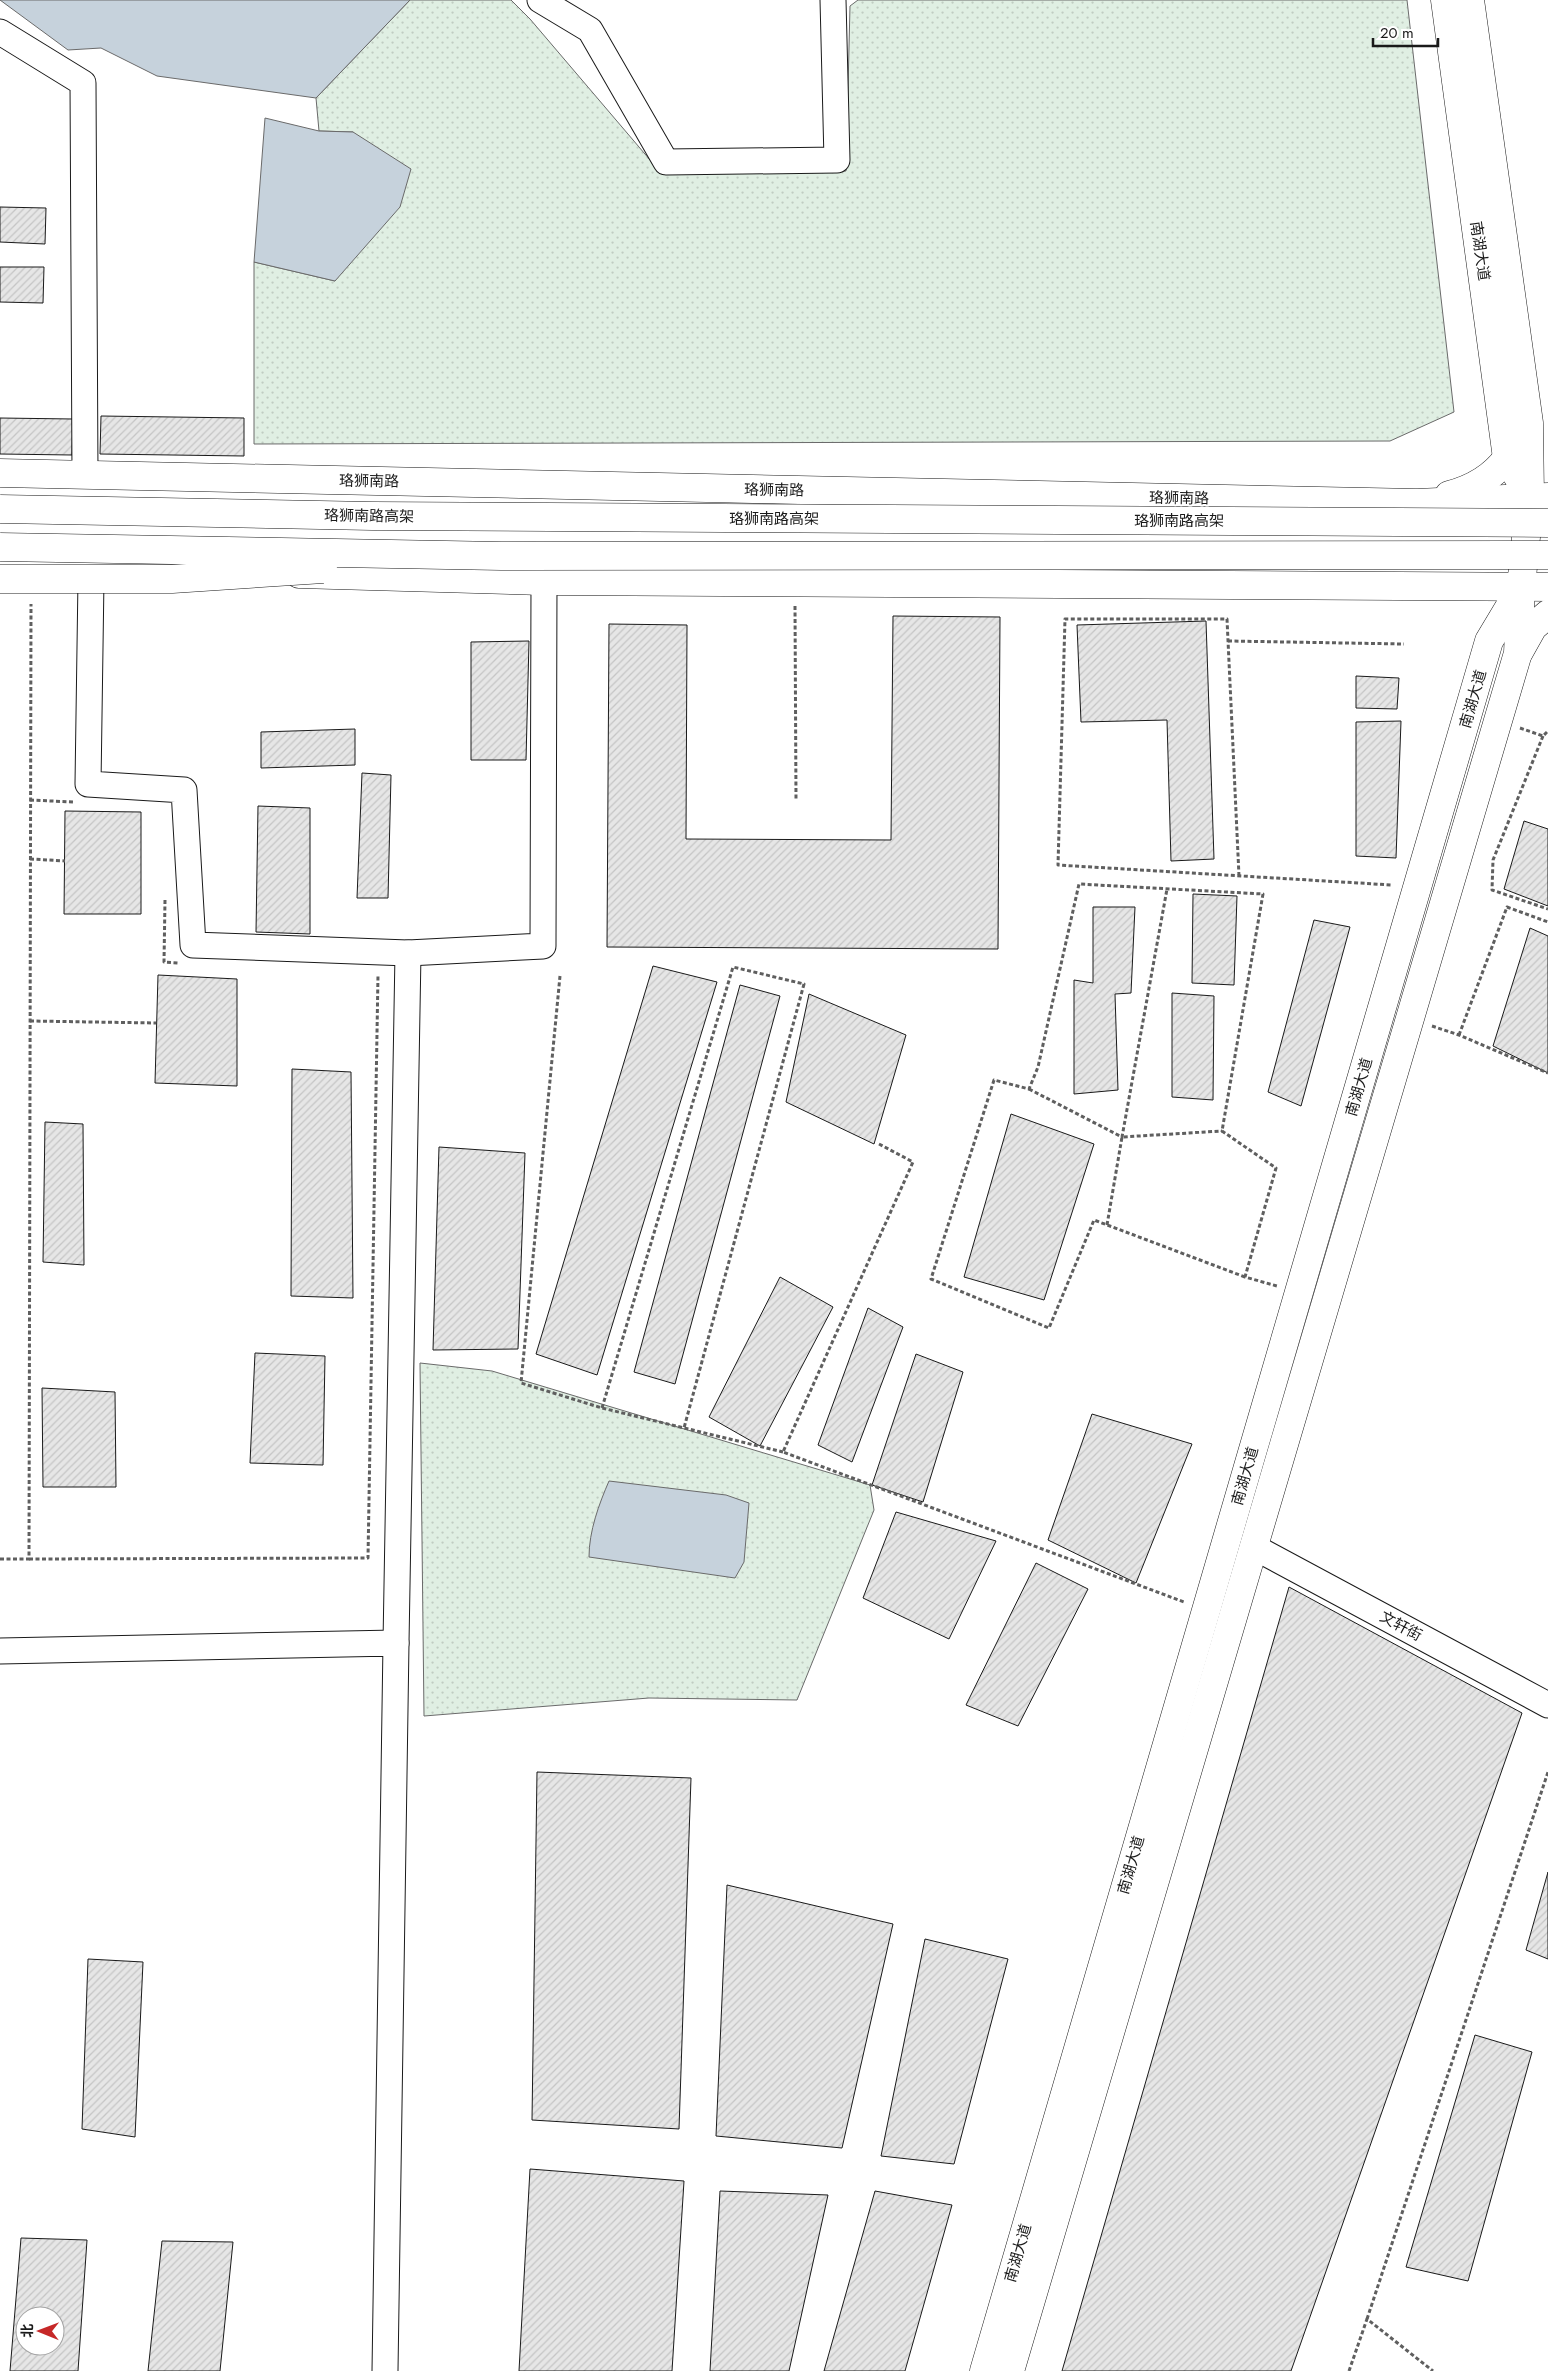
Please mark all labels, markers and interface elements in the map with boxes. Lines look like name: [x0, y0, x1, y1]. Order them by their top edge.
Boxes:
scale bar: [1373, 15, 1438, 47]
text: 20 m: [1380, 22, 1414, 44]
street label: 南湖大道: [1465, 220, 1495, 282]
street label: 珞狮南路: [339, 469, 399, 493]
street label: 珞狮南路: [744, 478, 804, 502]
street label: 珞狮南路: [1149, 486, 1209, 510]
street label: 珞狮南路高架: [324, 504, 414, 528]
street label: 珞狮南路高架: [729, 508, 819, 530]
street label: 珞狮南路高架: [1134, 510, 1224, 532]
street label: 南湖大道: [1454, 667, 1492, 731]
street label: 南湖大道: [1340, 1055, 1378, 1119]
street label: 南湖大道: [1226, 1444, 1264, 1508]
street label: 文轩街: [1376, 1606, 1426, 1646]
street label: 南湖大道: [1112, 1833, 1150, 1897]
street label: 南湖大道: [999, 2221, 1037, 2285]
north arrow: [15, 2306, 65, 2356]
text: 北: [17, 2324, 37, 2338]

